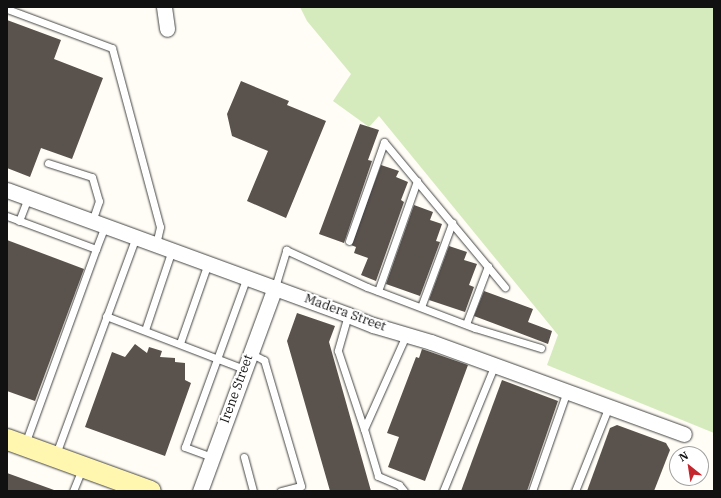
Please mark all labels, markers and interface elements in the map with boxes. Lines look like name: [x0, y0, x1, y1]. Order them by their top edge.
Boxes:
street label: Madera Street: [302, 291, 388, 335]
street label: Irene Street: [217, 352, 257, 426]
north arrow: [669, 446, 709, 486]
text: N: [676, 448, 691, 465]

